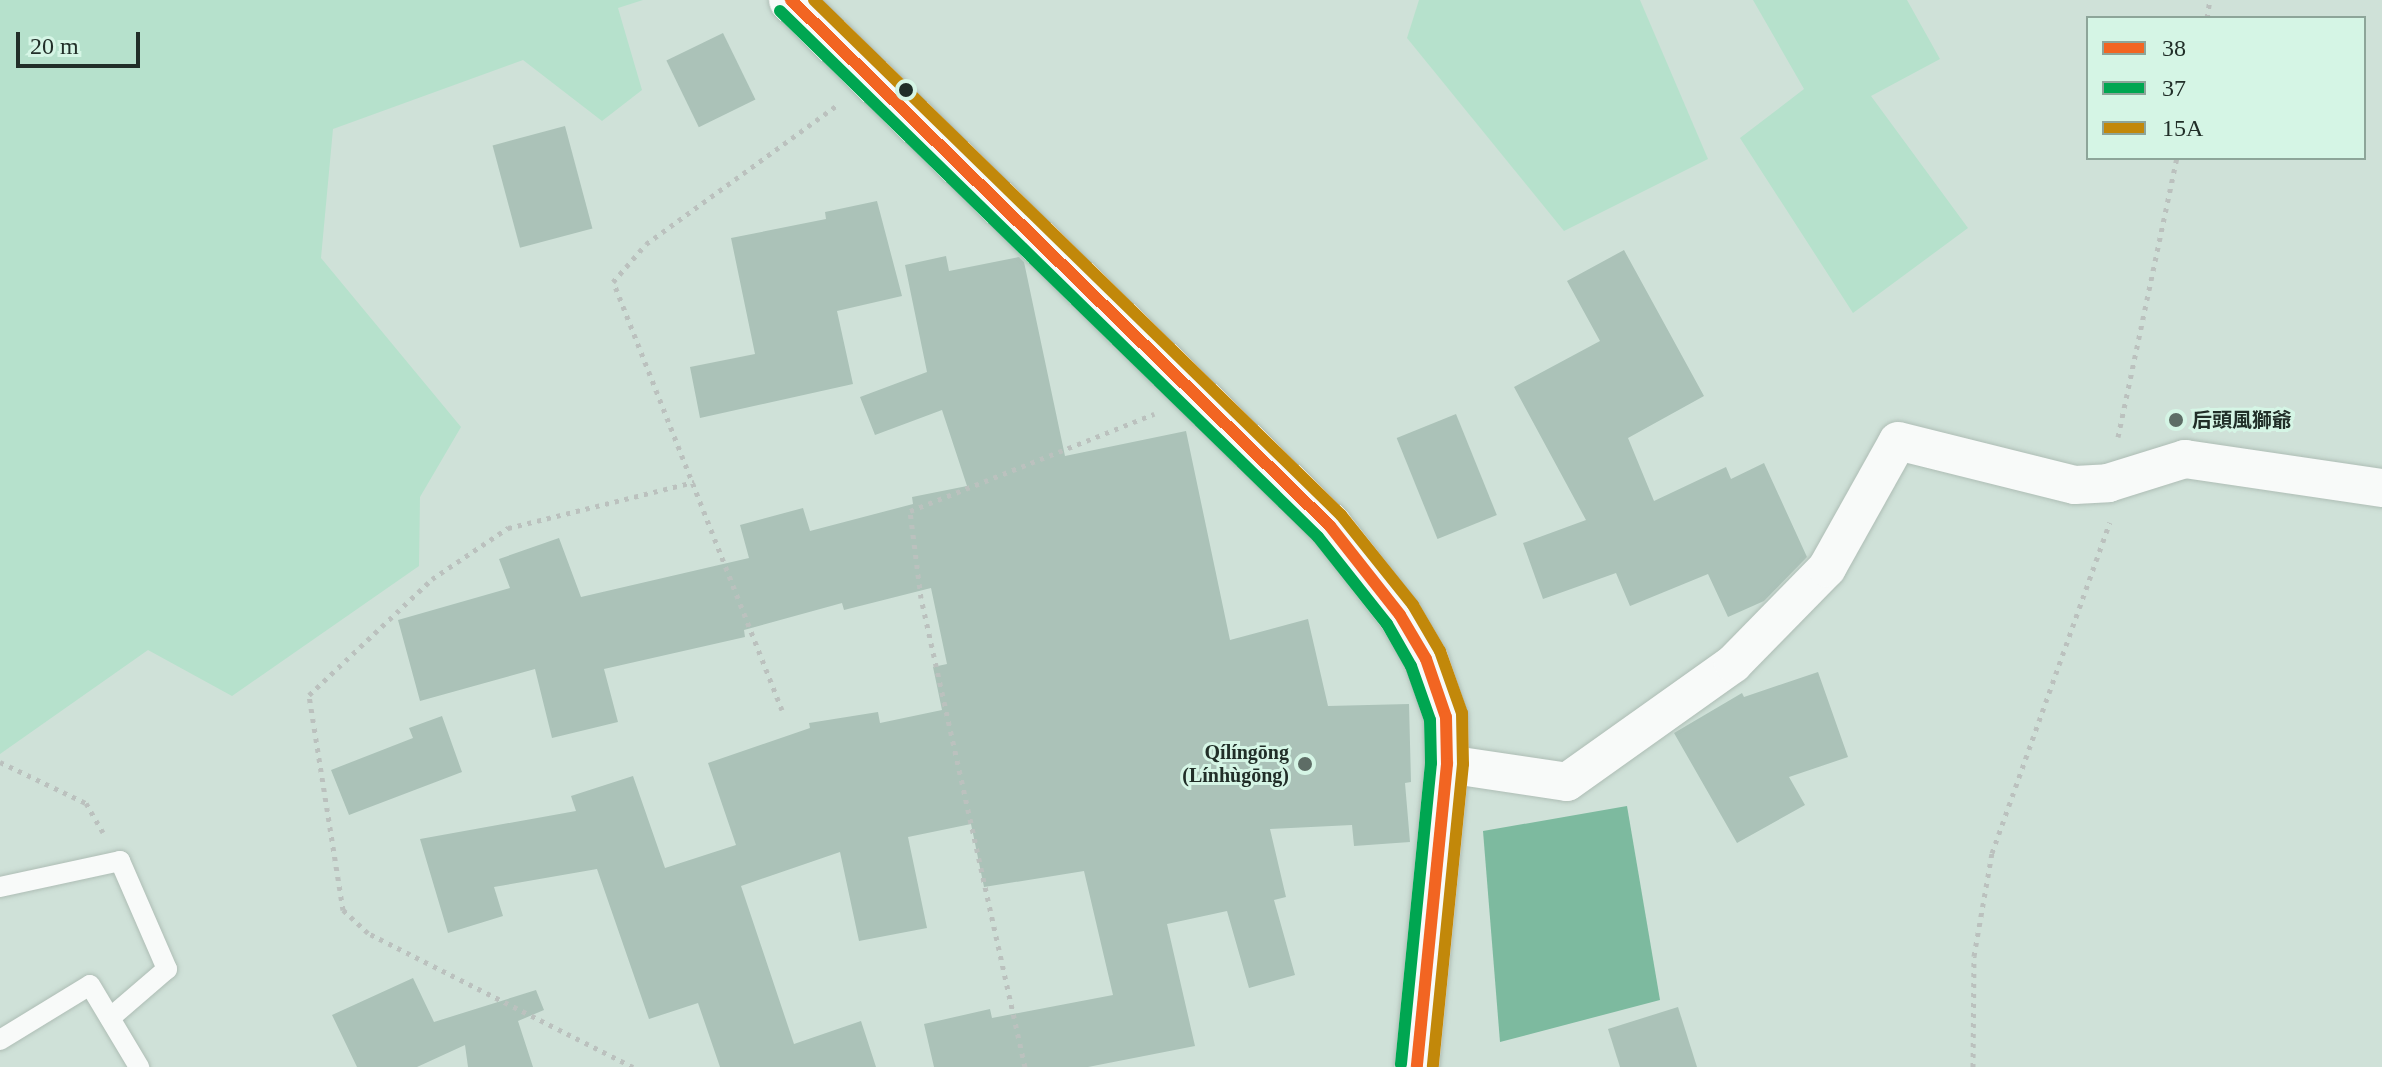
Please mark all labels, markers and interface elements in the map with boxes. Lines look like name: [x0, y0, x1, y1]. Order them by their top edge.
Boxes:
scale bar: [20, 16, 144, 66]
legend: [2086, 16, 2366, 160]
text: 20 m: [30, 33, 79, 59]
text: 38: [2162, 35, 2186, 61]
text: 37: [2162, 75, 2186, 101]
unlabelled marker: [898, 82, 914, 98]
text: 15A: [2162, 115, 2203, 141]
place label: 后頭風獅爺: [2192, 408, 2292, 432]
marker: 后頭風獅爺: [2167, 411, 2185, 429]
place label: Qílíngōng (Línhùgōng): [1182, 740, 1289, 787]
marker: Qílíngōng (Línhùgōng): [1296, 755, 1314, 773]

